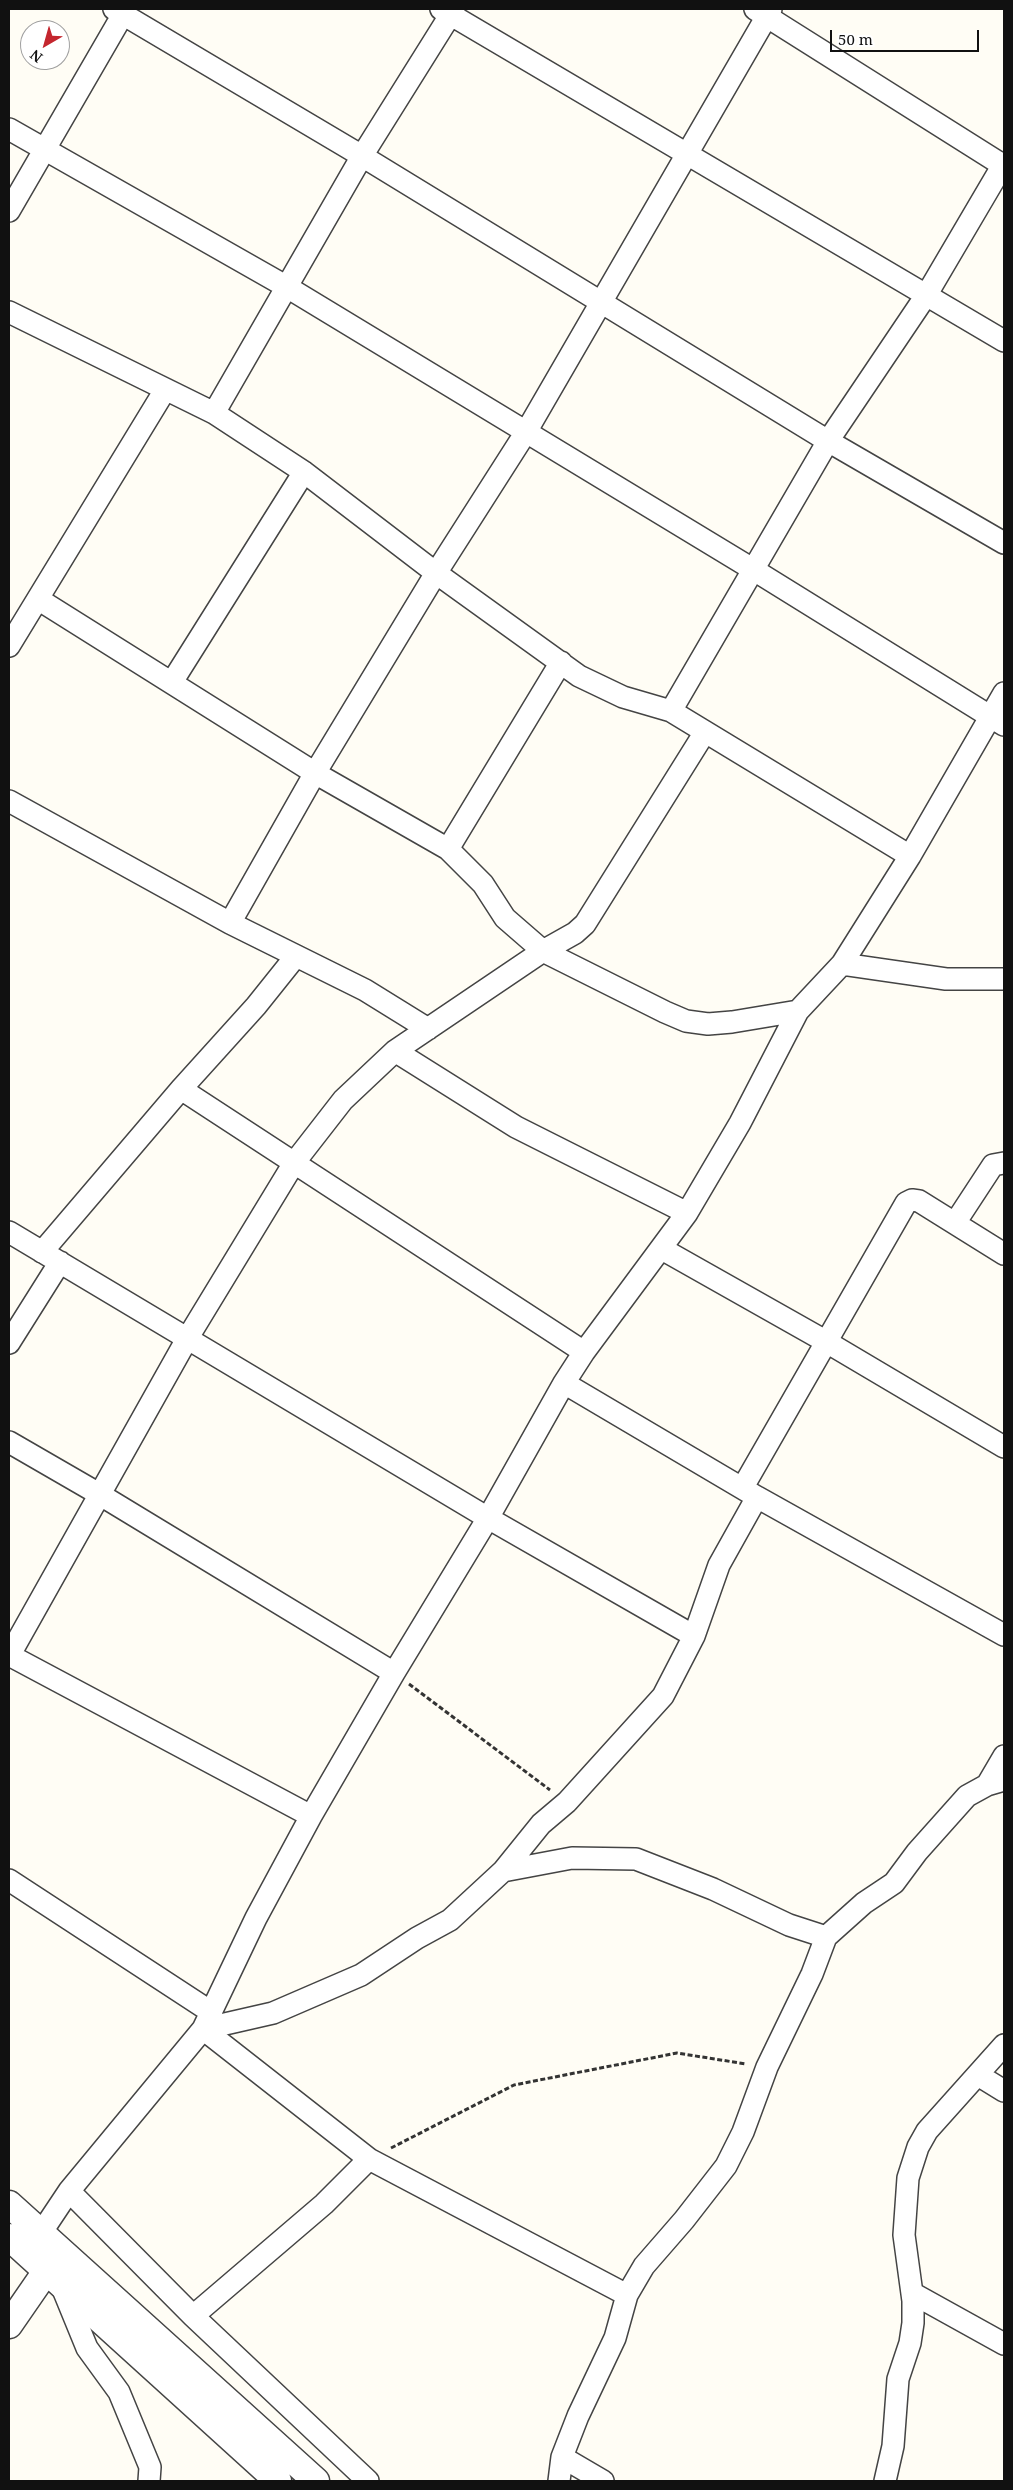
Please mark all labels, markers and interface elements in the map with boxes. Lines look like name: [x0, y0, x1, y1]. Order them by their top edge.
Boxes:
north arrow: [20, 20, 70, 70]
scale bar: [833, 20, 982, 52]
text: 50 m: [838, 29, 873, 49]
text: N: [26, 46, 46, 67]

